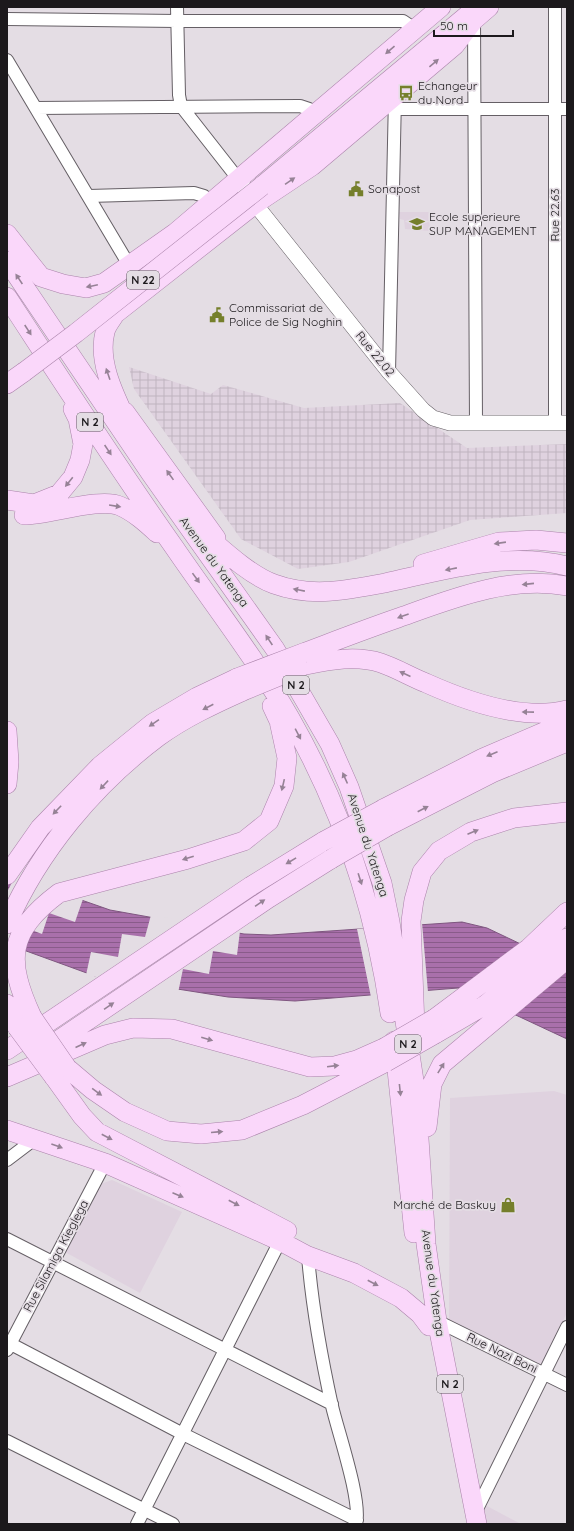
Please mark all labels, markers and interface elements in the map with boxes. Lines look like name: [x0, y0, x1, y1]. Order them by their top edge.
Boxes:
scale bar: [434, 12, 513, 38]
text: 50 m: [440, 18, 468, 33]
one-way arrow: [385, 46, 396, 55]
one-way arrow: [429, 59, 440, 68]
place label: Echangeur du Nord: [418, 78, 478, 107]
bus stop icon: Echangeur du Nord: [397, 84, 415, 102]
one-way arrow: [285, 177, 295, 185]
public building icon: Sonapost: [347, 180, 365, 198]
place label: Sonapost: [368, 181, 420, 196]
street label: Rue 22.63: [547, 188, 562, 242]
place label: Ecole superieure SUP MANAGEMENT: [429, 209, 537, 238]
school or university icon: Ecole superieure SUP MANAGEMENT: [408, 215, 426, 233]
road number: N 22: [127, 271, 159, 289]
one-way arrow: [16, 274, 23, 285]
one-way arrow: [85, 283, 98, 289]
place label: Commissariat de Police de Sig Noghin: [229, 300, 342, 329]
public building icon: Commissariat de Police de Sig Noghin: [208, 306, 226, 324]
one-way arrow: [25, 324, 32, 336]
street label: Rue 22.02: [353, 328, 398, 380]
one-way arrow: [105, 368, 111, 380]
road number: N 2: [77, 413, 103, 431]
one-way arrow: [104, 445, 112, 455]
one-way arrow: [166, 469, 174, 480]
one-way arrow: [65, 476, 74, 487]
one-way arrow: [108, 503, 121, 509]
street label: Avenue du Yatenga: [177, 514, 252, 610]
one-way arrow: [494, 540, 506, 546]
one-way arrow: [445, 566, 457, 572]
one-way arrow: [192, 573, 201, 584]
one-way arrow: [522, 580, 534, 587]
one-way arrow: [293, 586, 305, 592]
one-way arrow: [397, 613, 409, 619]
one-way arrow: [265, 635, 273, 645]
one-way arrow: [398, 670, 410, 676]
road number: N 2: [283, 676, 309, 694]
one-way arrow: [202, 704, 214, 710]
one-way arrow: [521, 709, 534, 715]
one-way arrow: [149, 719, 159, 727]
one-way arrow: [295, 728, 301, 740]
one-way arrow: [487, 751, 498, 757]
one-way arrow: [342, 772, 348, 784]
one-way arrow: [280, 778, 286, 791]
one-way arrow: [100, 780, 109, 790]
street label: Avenue du Yatenga: [345, 791, 392, 898]
one-way arrow: [52, 805, 62, 815]
one-way arrow: [417, 805, 428, 812]
one-way arrow: [467, 829, 479, 835]
one-way arrow: [182, 855, 194, 861]
one-way arrow: [285, 858, 297, 865]
one-way arrow: [358, 873, 364, 885]
one-way arrow: [254, 900, 266, 907]
one-way arrow: [103, 1002, 115, 1009]
road number: N 2: [395, 1035, 421, 1053]
one-way arrow: [201, 1036, 213, 1042]
one-way arrow: [76, 1042, 87, 1048]
one-way arrow: [327, 1062, 339, 1069]
one-way arrow: [437, 1062, 444, 1074]
one-way arrow: [396, 1084, 403, 1096]
one-way arrow: [92, 1088, 102, 1096]
one-way arrow: [211, 1129, 223, 1136]
one-way arrow: [101, 1133, 112, 1140]
one-way arrow: [52, 1143, 64, 1149]
one-way arrow: [172, 1192, 183, 1198]
shop icon: Marché de Baskuy: [499, 1196, 517, 1214]
street label: Rue Silamiga Kieglega: [20, 1197, 91, 1314]
place label: Marché de Baskuy: [393, 1197, 496, 1212]
one-way arrow: [228, 1200, 240, 1207]
street label: Avenue du Yatenga: [419, 1228, 448, 1337]
one-way arrow: [367, 1280, 378, 1286]
street label: Rue Nazi Boni: [464, 1329, 540, 1376]
road number: N 2: [437, 1375, 463, 1393]

